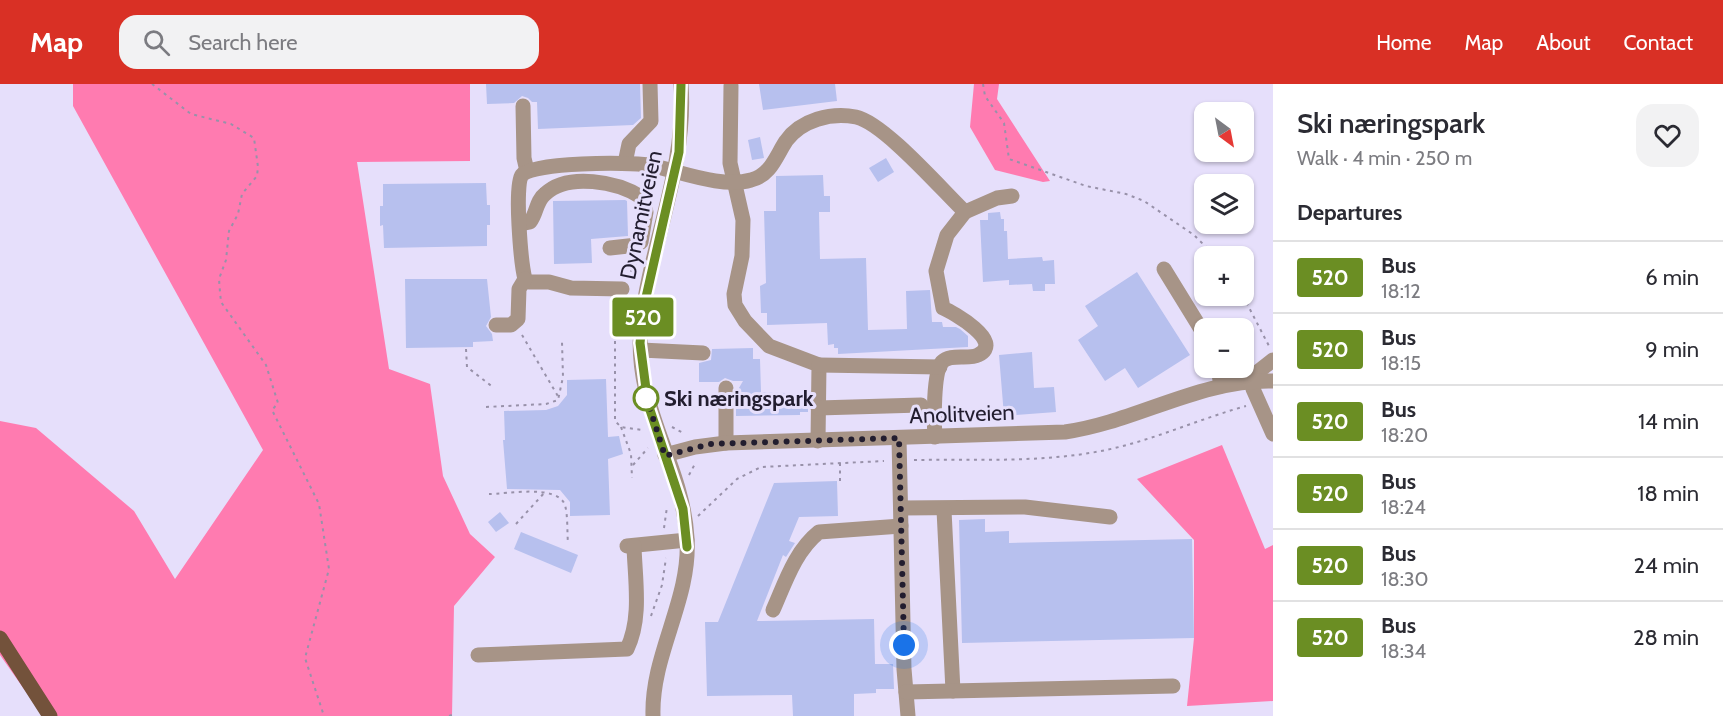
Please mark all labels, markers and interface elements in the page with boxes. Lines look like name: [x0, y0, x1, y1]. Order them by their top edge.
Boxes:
search box: [119, 15, 539, 69]
text: Map: [30, 25, 83, 59]
icon: search: [140, 26, 173, 59]
text: Search here: [188, 29, 297, 56]
text: Home: [1376, 30, 1432, 55]
text: Map: [1465, 30, 1503, 55]
text: About: [1536, 30, 1590, 55]
text: Contact: [1623, 30, 1693, 55]
north arrow: [1194, 102, 1254, 162]
map controls: [1194, 102, 1254, 378]
button: heart: [1636, 104, 1699, 167]
text: Ski næringspark: [1297, 106, 1485, 140]
text: Walk · 4 min · 250 m: [1297, 146, 1472, 170]
street label: Dynamitveien: [614, 148, 668, 282]
button: layers: [1194, 174, 1254, 234]
text: Departures: [1297, 199, 1402, 226]
button: +: [1194, 246, 1254, 306]
text: Bus: [1381, 252, 1416, 279]
text: 6 min: [1645, 264, 1699, 291]
text: 520: [1311, 265, 1349, 290]
text: 18:12: [1381, 279, 1421, 303]
line badge: 520: [608, 298, 678, 336]
text: 520: [624, 305, 662, 330]
button: −: [1194, 318, 1254, 378]
text: Bus: [1381, 324, 1416, 351]
text: 9 min: [1645, 336, 1699, 363]
text: 520: [1311, 337, 1349, 362]
text: 18:15: [1381, 351, 1421, 375]
marker: Ski næringspark: [633, 385, 659, 411]
place label: Ski næringspark: [664, 385, 814, 412]
text: Bus: [1381, 396, 1416, 423]
street label: Anolitveien: [909, 399, 1015, 429]
text: 14 min: [1638, 408, 1699, 435]
text: 520: [1311, 409, 1349, 434]
text: 18:20: [1381, 423, 1428, 447]
text: Bus: [1381, 468, 1416, 495]
text: 18 min: [1637, 480, 1699, 507]
text: 520: [1311, 481, 1349, 506]
text: 18:24: [1381, 495, 1426, 519]
text: Bus: [1381, 540, 1416, 567]
text: 24 min: [1634, 552, 1699, 579]
text: 520: [1311, 553, 1349, 578]
text: 18:30: [1381, 567, 1429, 591]
text: Bus: [1381, 612, 1416, 639]
text: 28 min: [1633, 624, 1699, 651]
text: 520: [1311, 625, 1349, 650]
your location: [889, 630, 919, 660]
text: 18:34: [1381, 639, 1426, 663]

